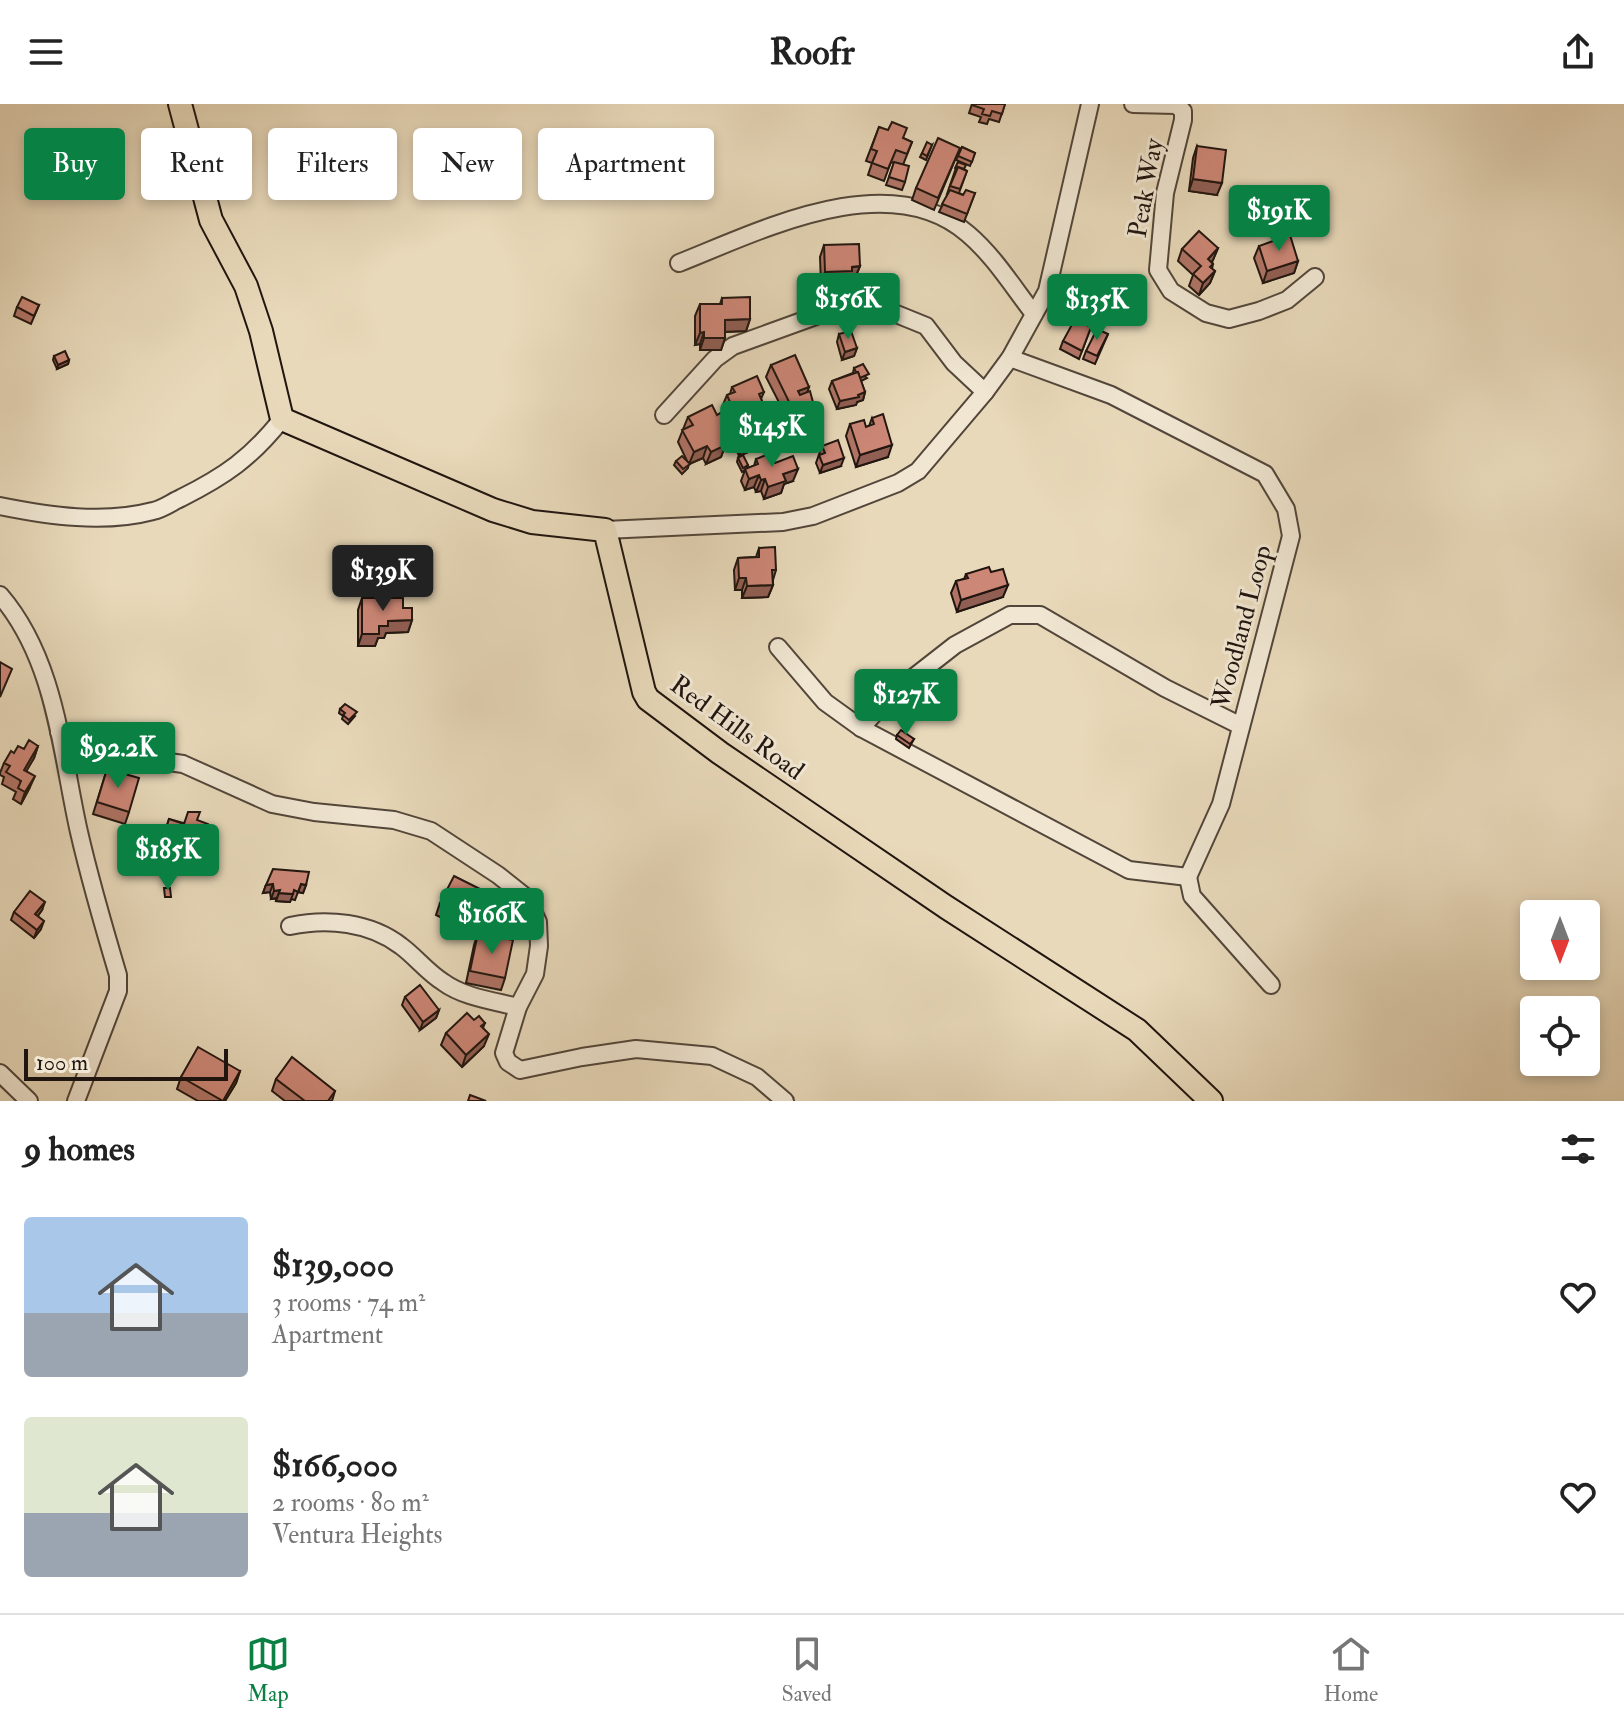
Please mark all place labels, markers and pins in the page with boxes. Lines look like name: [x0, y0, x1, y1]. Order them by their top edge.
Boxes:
pin: $191K: [1223, 185, 1335, 253]
pin: $156K: [792, 273, 904, 341]
pin: $135K: [1041, 274, 1153, 342]
pin: $145K: [716, 401, 828, 469]
pin: $139K: [327, 545, 439, 613]
pin: $127K: [850, 669, 962, 737]
pin: $92.2K: [53, 722, 183, 790]
pin: $185K: [112, 824, 224, 892]
pin: $166K: [436, 888, 548, 956]

